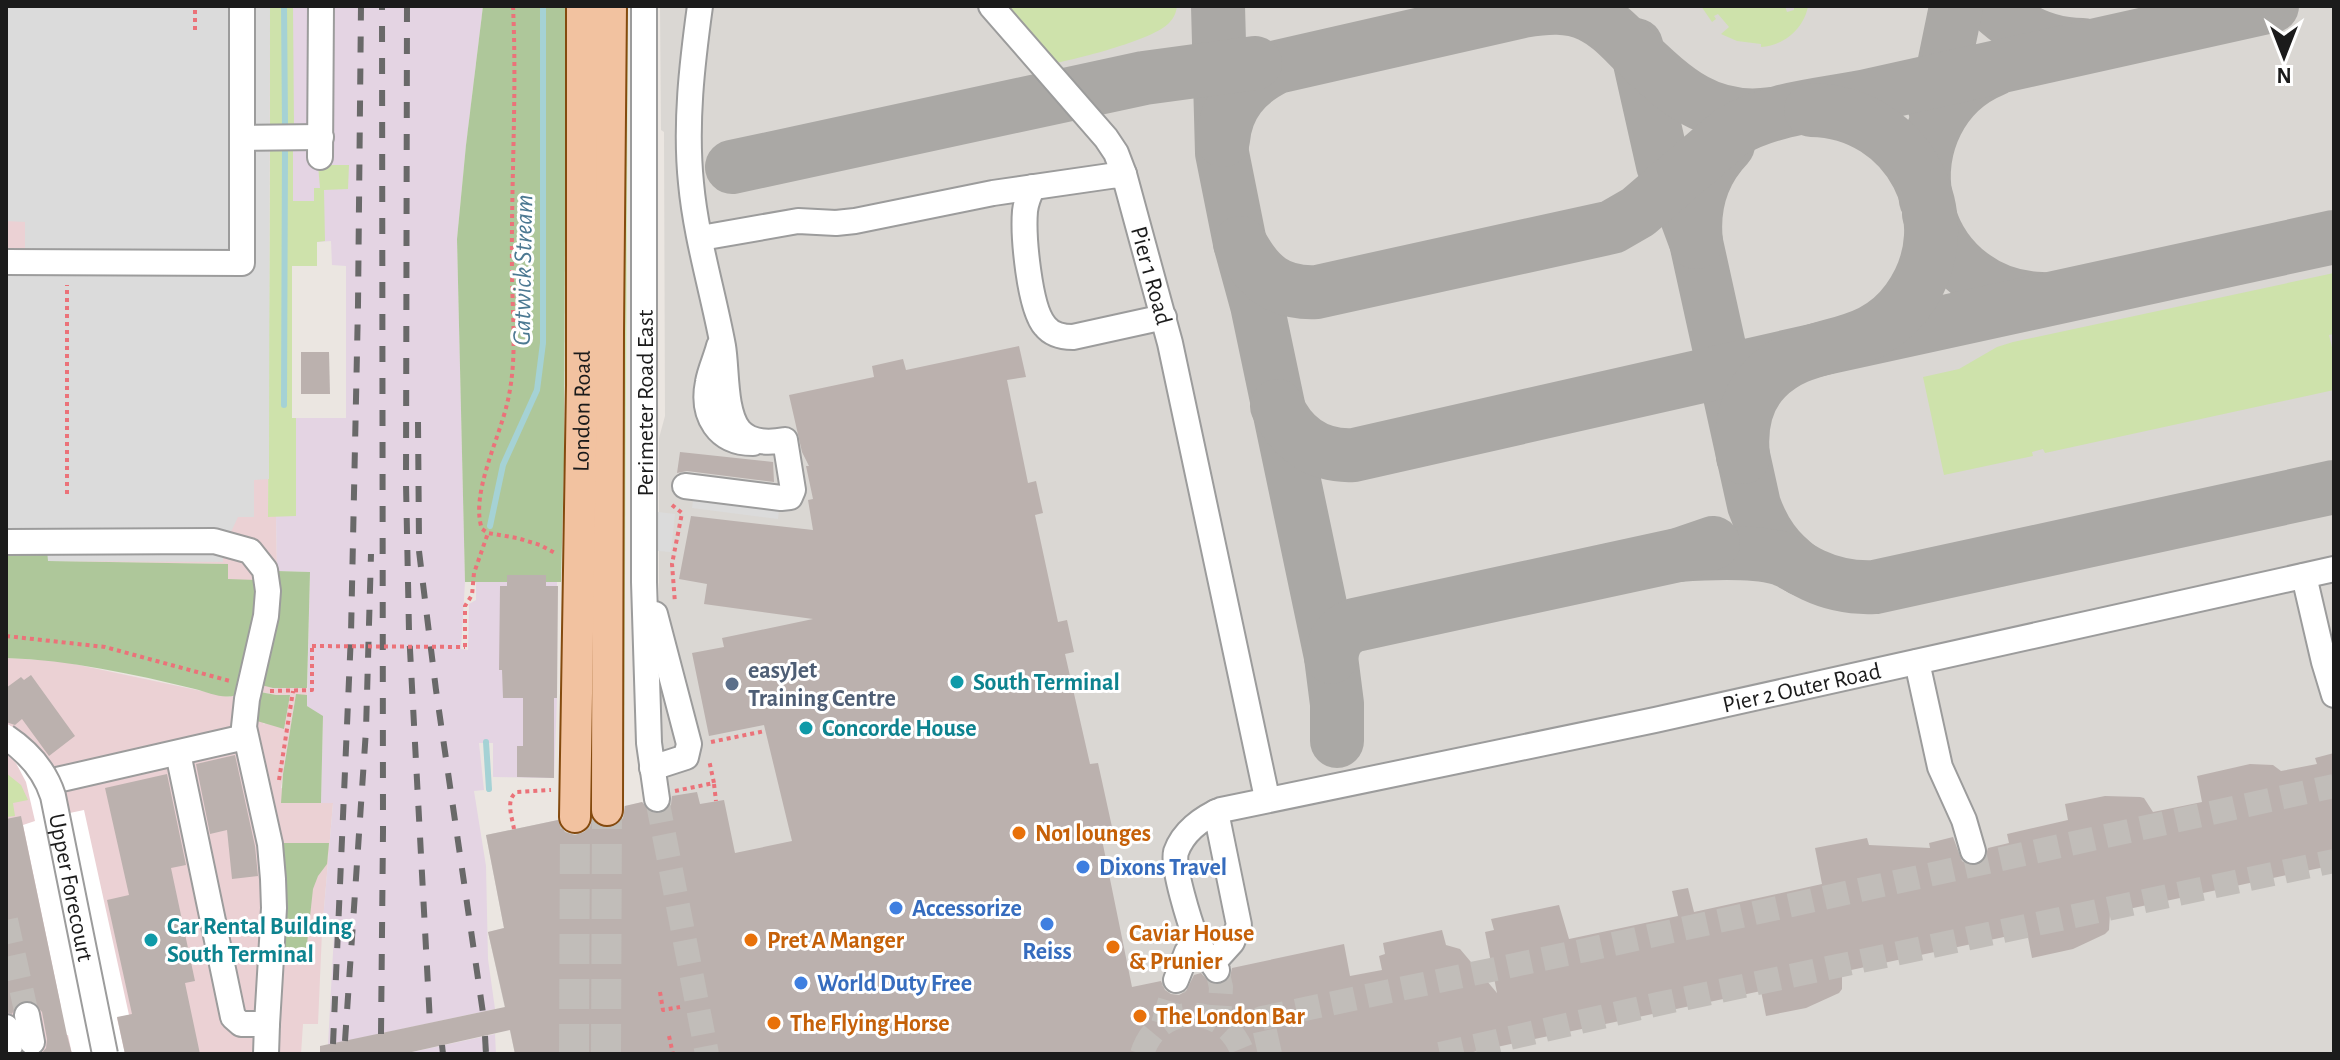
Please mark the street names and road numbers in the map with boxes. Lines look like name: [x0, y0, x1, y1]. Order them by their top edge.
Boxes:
street label: Pier 1 Road: [1126, 224, 1176, 328]
street label: Perimeter Road East: [634, 309, 658, 496]
street label: London Road: [570, 350, 595, 472]
street label: Pier 2 Outer Road: [1720, 659, 1883, 718]
street label: Upper Forecourt: [44, 812, 97, 964]

